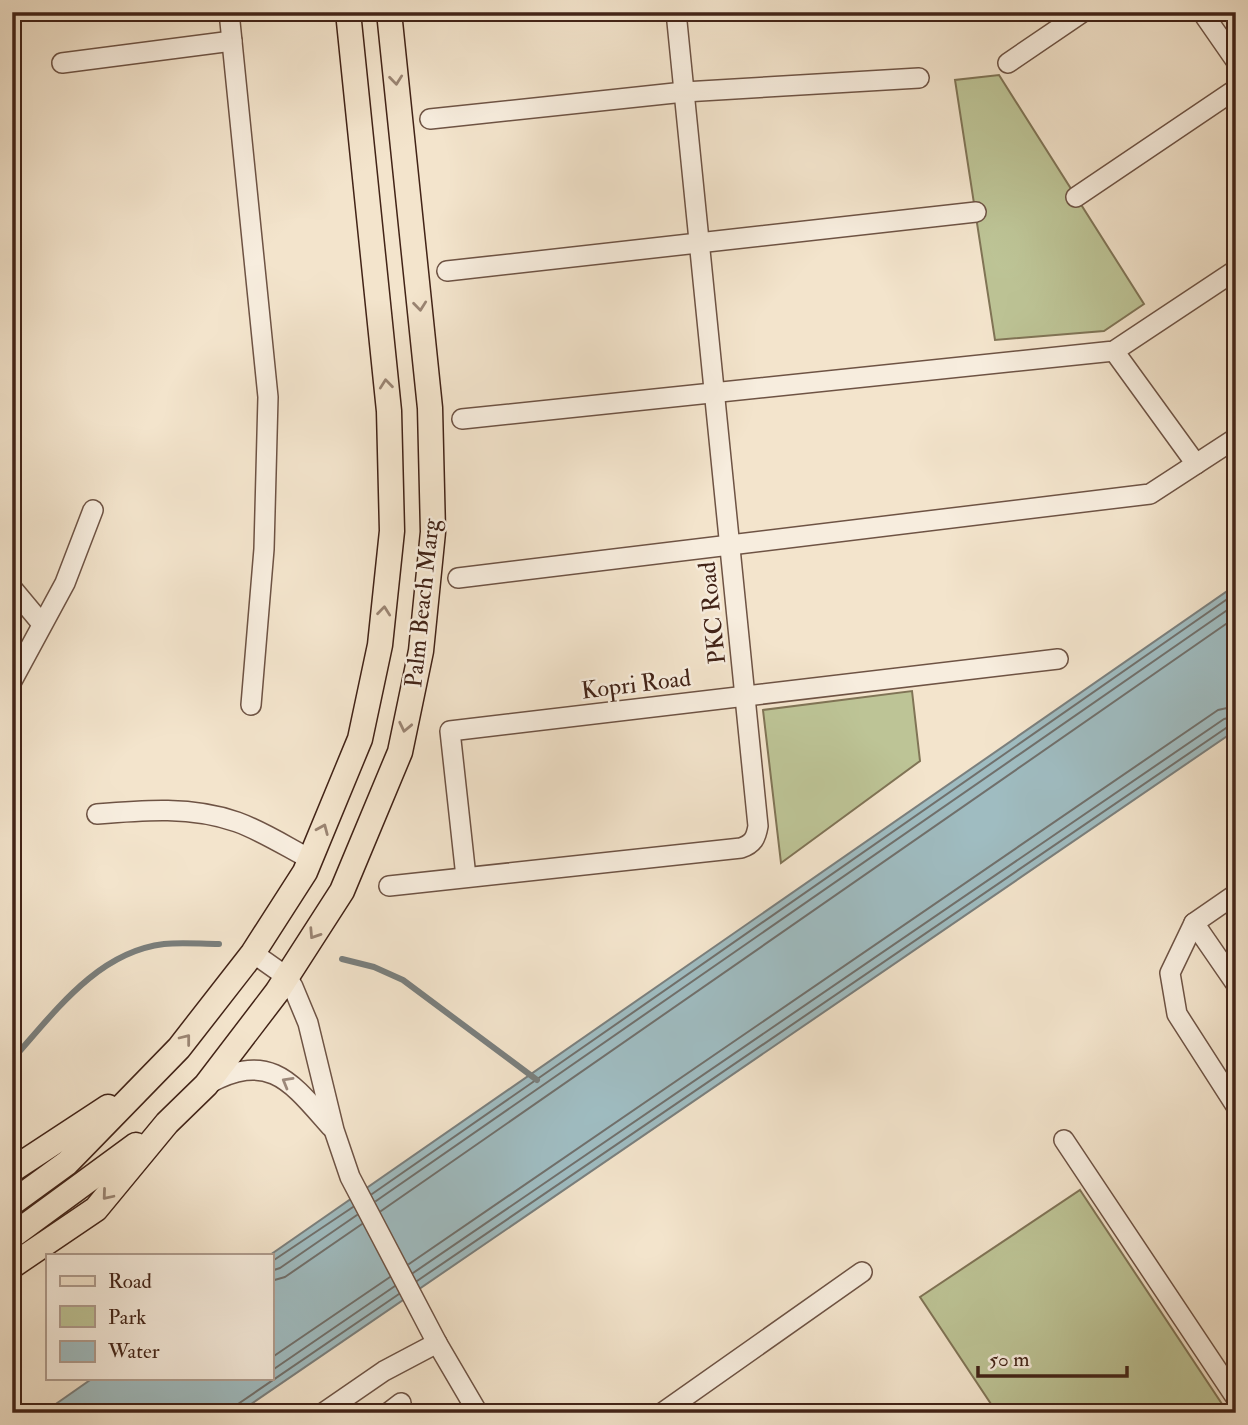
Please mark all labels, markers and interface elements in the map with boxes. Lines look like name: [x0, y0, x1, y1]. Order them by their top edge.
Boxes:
one-way arrow: [388, 75, 403, 86]
one-way arrow: [412, 301, 427, 312]
one-way arrow: [379, 378, 394, 390]
street label: Palm Beach Marg: [398, 516, 447, 689]
street label: PKC Road: [692, 560, 733, 666]
one-way arrow: [376, 605, 391, 617]
street label: Kopri Road: [579, 662, 693, 707]
one-way arrow: [398, 721, 413, 733]
one-way arrow: [314, 824, 328, 836]
one-way arrow: [310, 927, 323, 940]
one-way arrow: [177, 1034, 190, 1047]
one-way arrow: [282, 1077, 294, 1090]
one-way arrow: [103, 1187, 116, 1199]
legend: [46, 1254, 273, 1380]
text: Road: [108, 1268, 153, 1295]
text: Park: [108, 1304, 146, 1331]
scale bar: [978, 1334, 1127, 1378]
text: Water: [107, 1338, 160, 1365]
text: 50 m: [989, 1346, 1030, 1373]

